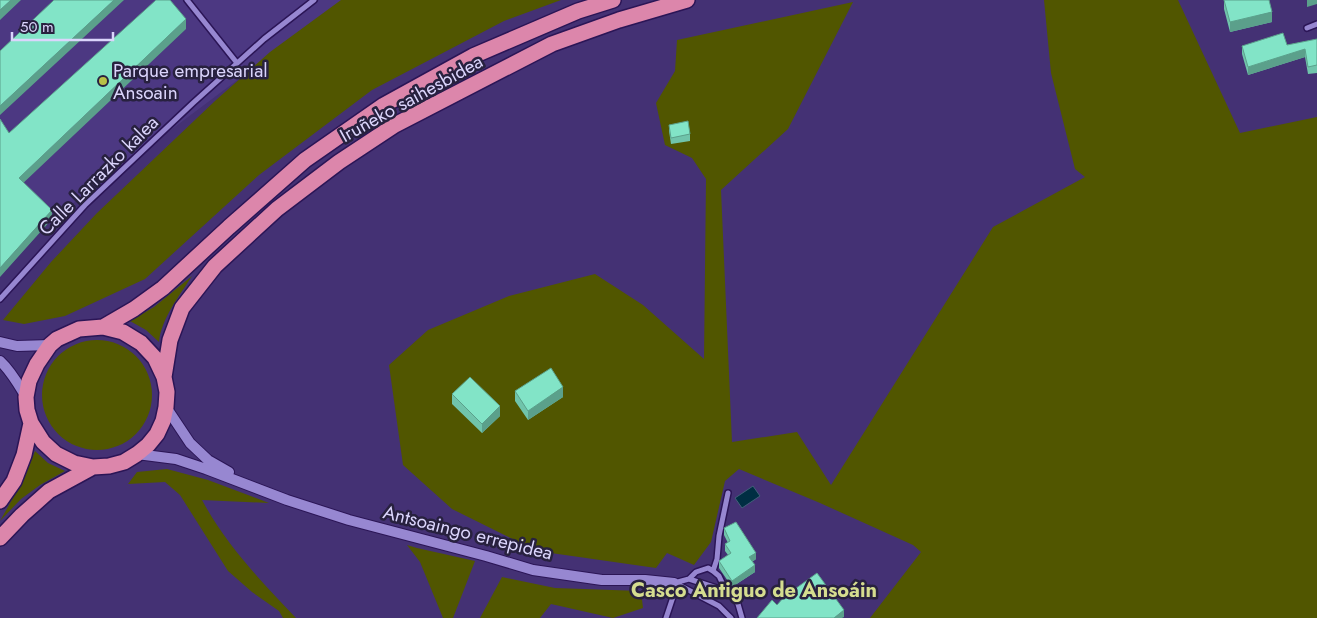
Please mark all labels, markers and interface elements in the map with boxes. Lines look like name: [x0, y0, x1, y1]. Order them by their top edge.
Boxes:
scale bar: [12, 10, 114, 42]
text: 50 m: [20, 16, 54, 38]
street label: Iruñeko saihesbidea: [335, 48, 488, 149]
place label: Parque empresarial Ansoain: [113, 57, 268, 106]
marker: Parque empresarial Ansoain: [97, 75, 109, 87]
street label: Calle Larrazko kalea: [32, 109, 164, 241]
street label: Antsoaingo errepidea: [380, 498, 556, 567]
district label: Casco Antiguo de Ansoáin: [631, 576, 877, 605]

